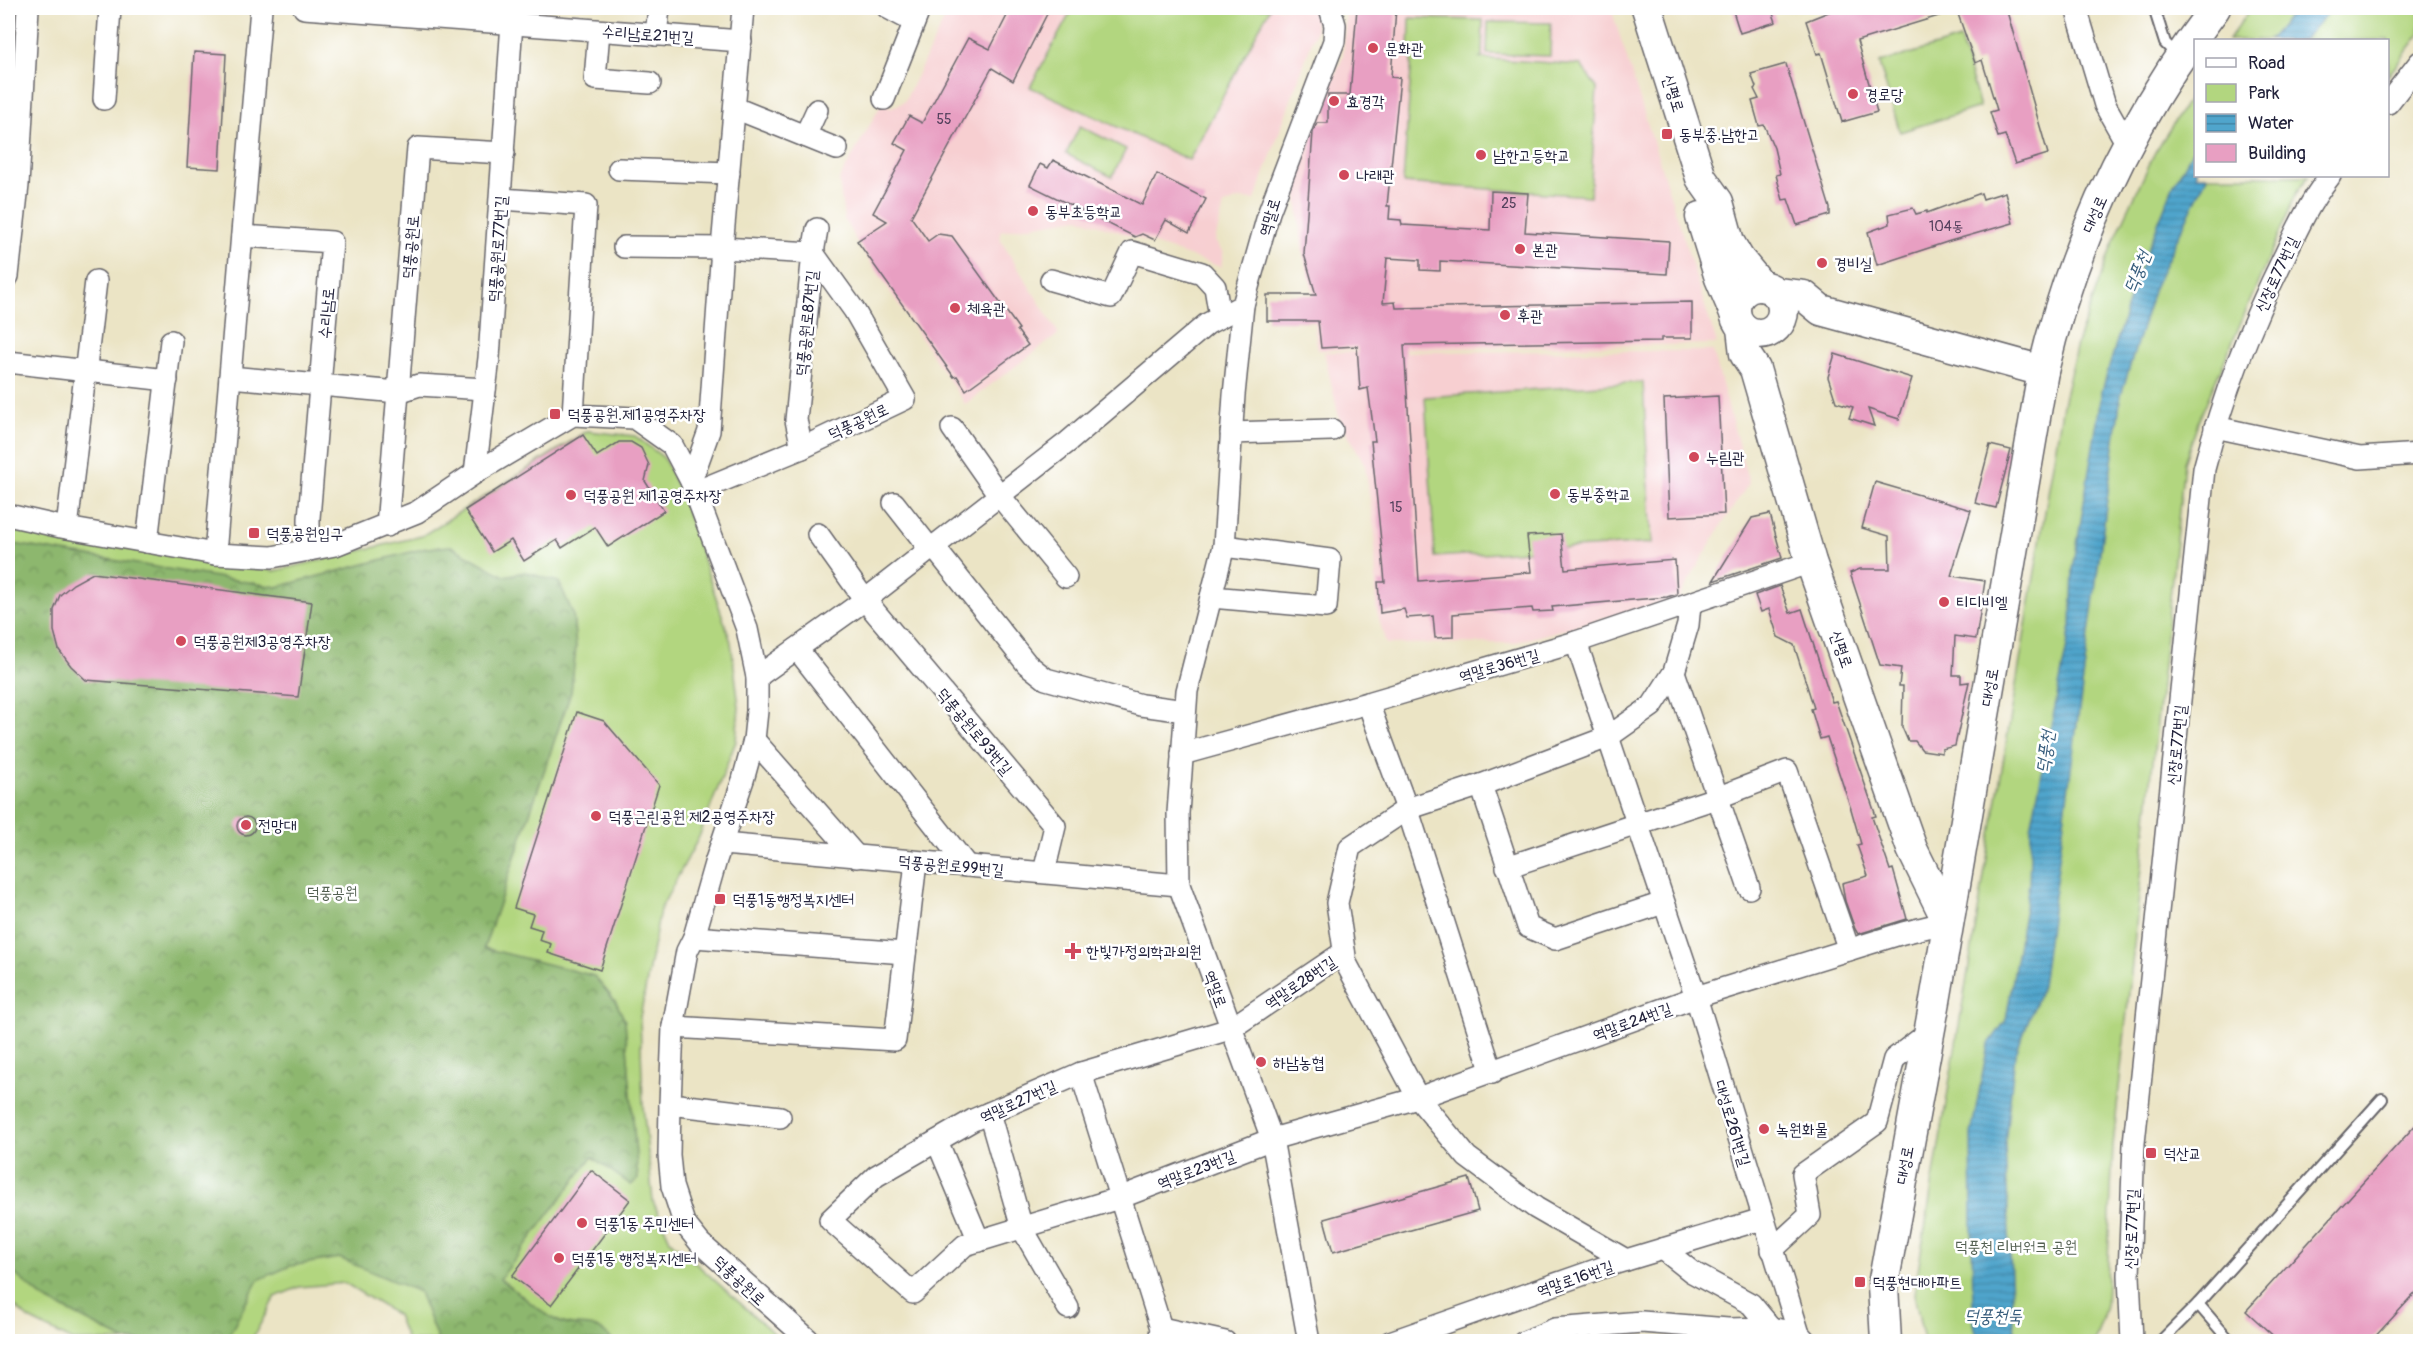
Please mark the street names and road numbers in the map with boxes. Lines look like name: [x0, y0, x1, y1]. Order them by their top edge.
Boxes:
street label: 수리남로21번길: [601, 22, 695, 48]
street label: 신평로: [1658, 72, 1688, 115]
street label: 대성로: [2078, 193, 2112, 236]
street label: 덕풍공원로77번길: [484, 195, 512, 303]
street label: 역말로: [1255, 196, 1285, 239]
street label: 덕풍공원로: [398, 214, 424, 280]
street label: 신장로77번길: [2251, 233, 2303, 315]
street label: 덕풍공원로87번길: [791, 269, 823, 377]
street label: 수리남로: [315, 287, 339, 340]
street label: 덕풍공원로: [825, 399, 892, 445]
street label: 신평로: [1825, 628, 1857, 671]
street label: 역말로36번길: [1457, 645, 1542, 687]
street label: 대성로: [1977, 666, 2003, 708]
street label: 덕풍공원로93번길: [932, 684, 1016, 779]
street label: 신장로77번길: [2163, 704, 2191, 787]
street label: 덕풍공원로99번길: [897, 851, 1005, 881]
street label: 역말로28번길: [1261, 952, 1340, 1014]
street label: 역말로: [1199, 968, 1231, 1011]
street label: 역말로24번길: [1590, 998, 1675, 1045]
street label: 역말로27번길: [977, 1076, 1060, 1128]
street label: 대성로261번길: [1709, 1078, 1755, 1169]
street label: 대성로: [1892, 1144, 1918, 1186]
street label: 역말로23번길: [1155, 1146, 1238, 1194]
street label: 신장로77번길: [2121, 1188, 2143, 1270]
street label: 덕풍공원로: [709, 1251, 770, 1310]
street label: 역말로16번길: [1534, 1256, 1616, 1301]

